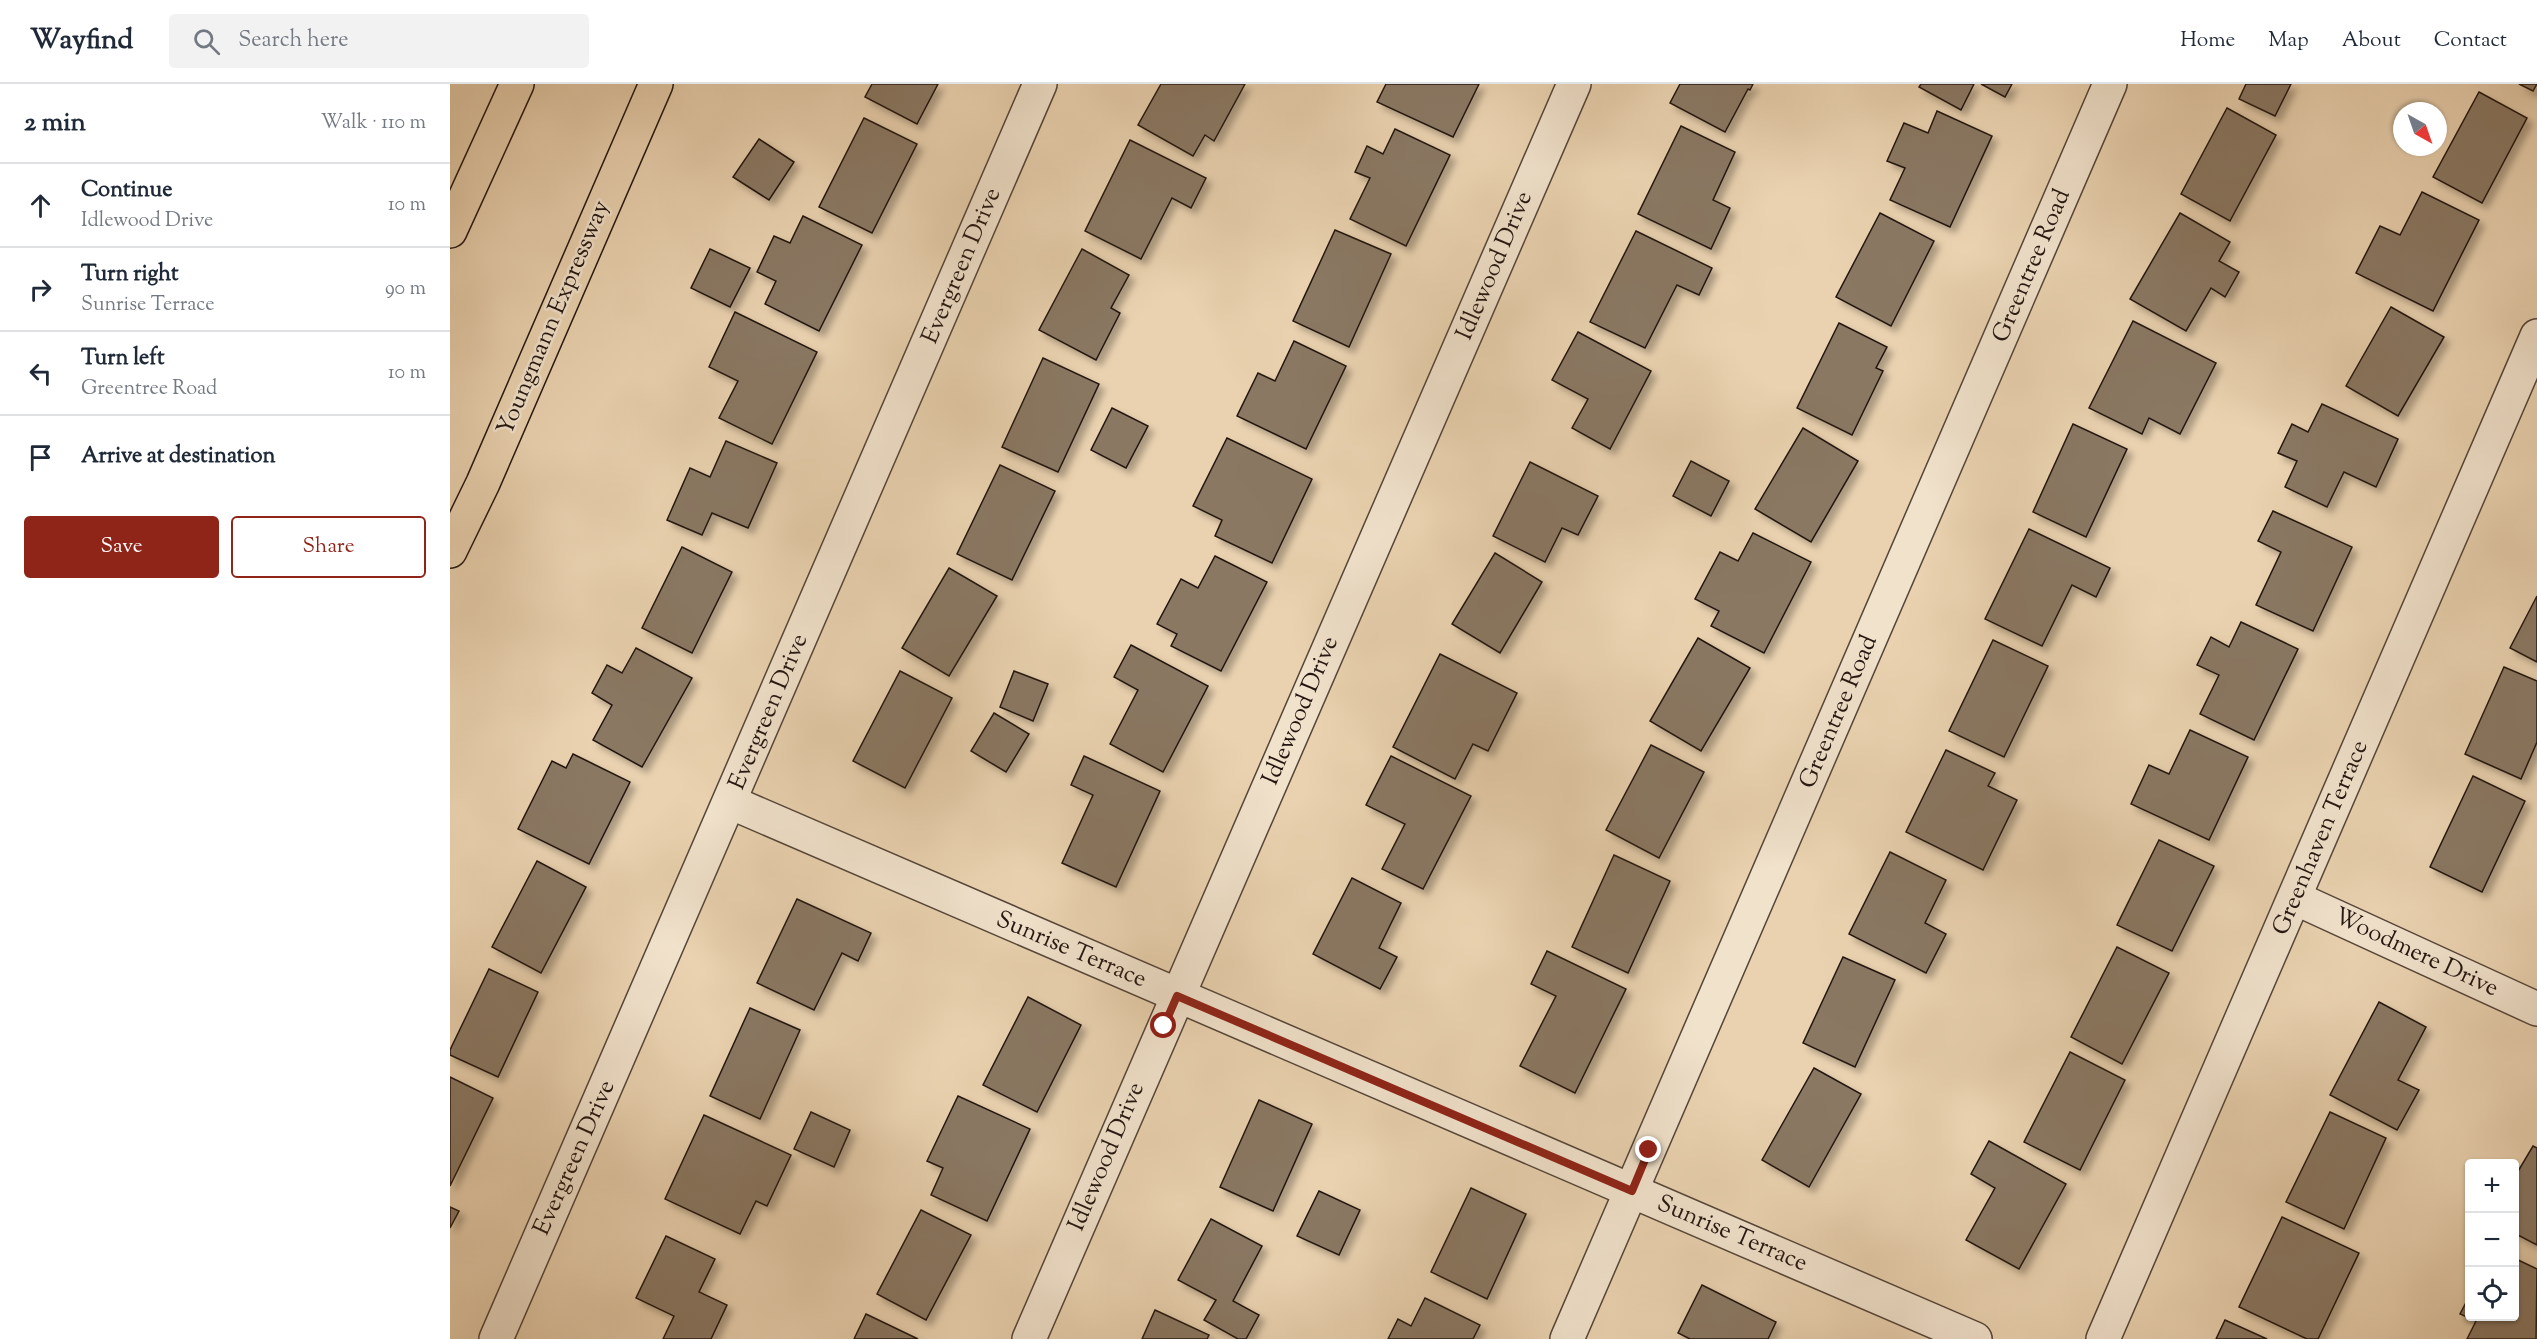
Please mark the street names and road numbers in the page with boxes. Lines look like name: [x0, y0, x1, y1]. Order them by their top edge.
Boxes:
street label: Evergreen Drive: [914, 183, 1010, 349]
street label: Greentree Road: [1984, 184, 2080, 348]
street label: Idlewood Drive: [1448, 186, 1542, 346]
street label: Youngmann Expressway: [489, 195, 619, 441]
street label: Evergreen Drive: [721, 629, 817, 795]
street label: Greentree Road: [1791, 630, 1887, 794]
street label: Idlewood Drive: [1254, 631, 1348, 791]
street label: Greenhaven Terrace: [2265, 735, 2377, 941]
street label: Woodmere Drive: [2328, 900, 2504, 1006]
street label: Sunrise Terrace: [991, 903, 1151, 997]
street label: Evergreen Drive: [526, 1075, 624, 1241]
street label: Idlewood Drive: [1060, 1077, 1154, 1237]
street label: Sunrise Terrace: [1652, 1187, 1812, 1281]

